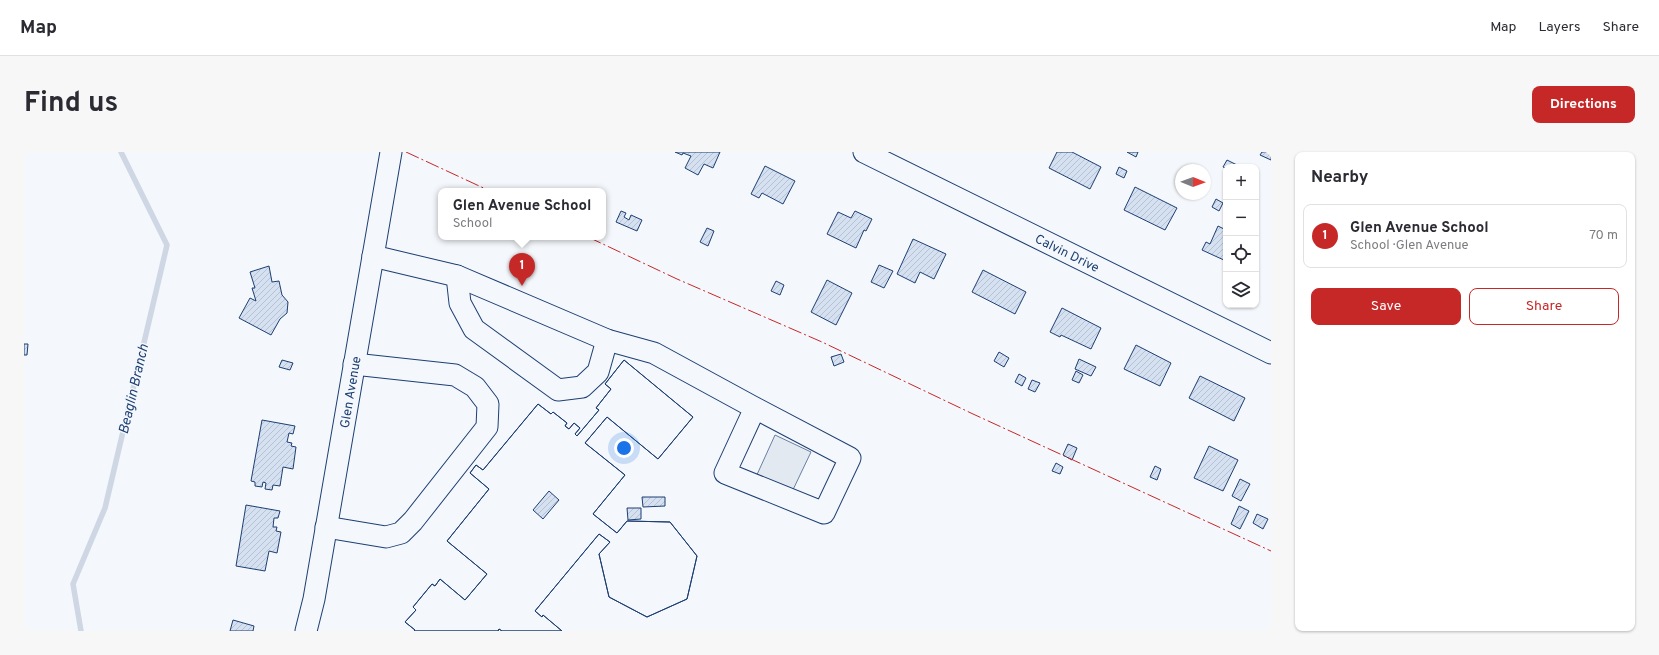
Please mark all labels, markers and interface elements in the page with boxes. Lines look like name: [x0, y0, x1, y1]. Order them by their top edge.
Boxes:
text: Map: [20, 16, 57, 40]
text: Map: [1490, 19, 1516, 36]
text: Layers: [1538, 19, 1580, 36]
text: Share: [1602, 19, 1639, 36]
text: Find us: [24, 86, 118, 122]
button: Directions: [1532, 86, 1635, 123]
north arrow: [1175, 164, 1211, 200]
map controls: [1223, 164, 1259, 308]
button: +: [1223, 164, 1259, 200]
text: Nearby: [1311, 167, 1368, 189]
popup: [438, 188, 606, 240]
text: Glen Avenue School: [453, 197, 591, 216]
button: −: [1223, 200, 1259, 236]
text: School: [453, 216, 492, 232]
text: Glen Avenue School: [1350, 219, 1489, 238]
text: 1: [1322, 228, 1328, 244]
text: 70 m: [1589, 228, 1618, 244]
street label: Calvin Drive: [1032, 232, 1102, 277]
button: locate: [1223, 236, 1259, 272]
text: School · Glen Avenue: [1350, 238, 1469, 254]
pin: 1: [509, 253, 535, 286]
button: layers: [1223, 272, 1259, 308]
button: Save: [1311, 288, 1461, 325]
button: Share: [1469, 288, 1619, 325]
water label: Beaglin Branch: [116, 342, 153, 436]
street label: Glen Avenue: [338, 355, 366, 430]
your location: [614, 438, 634, 458]

